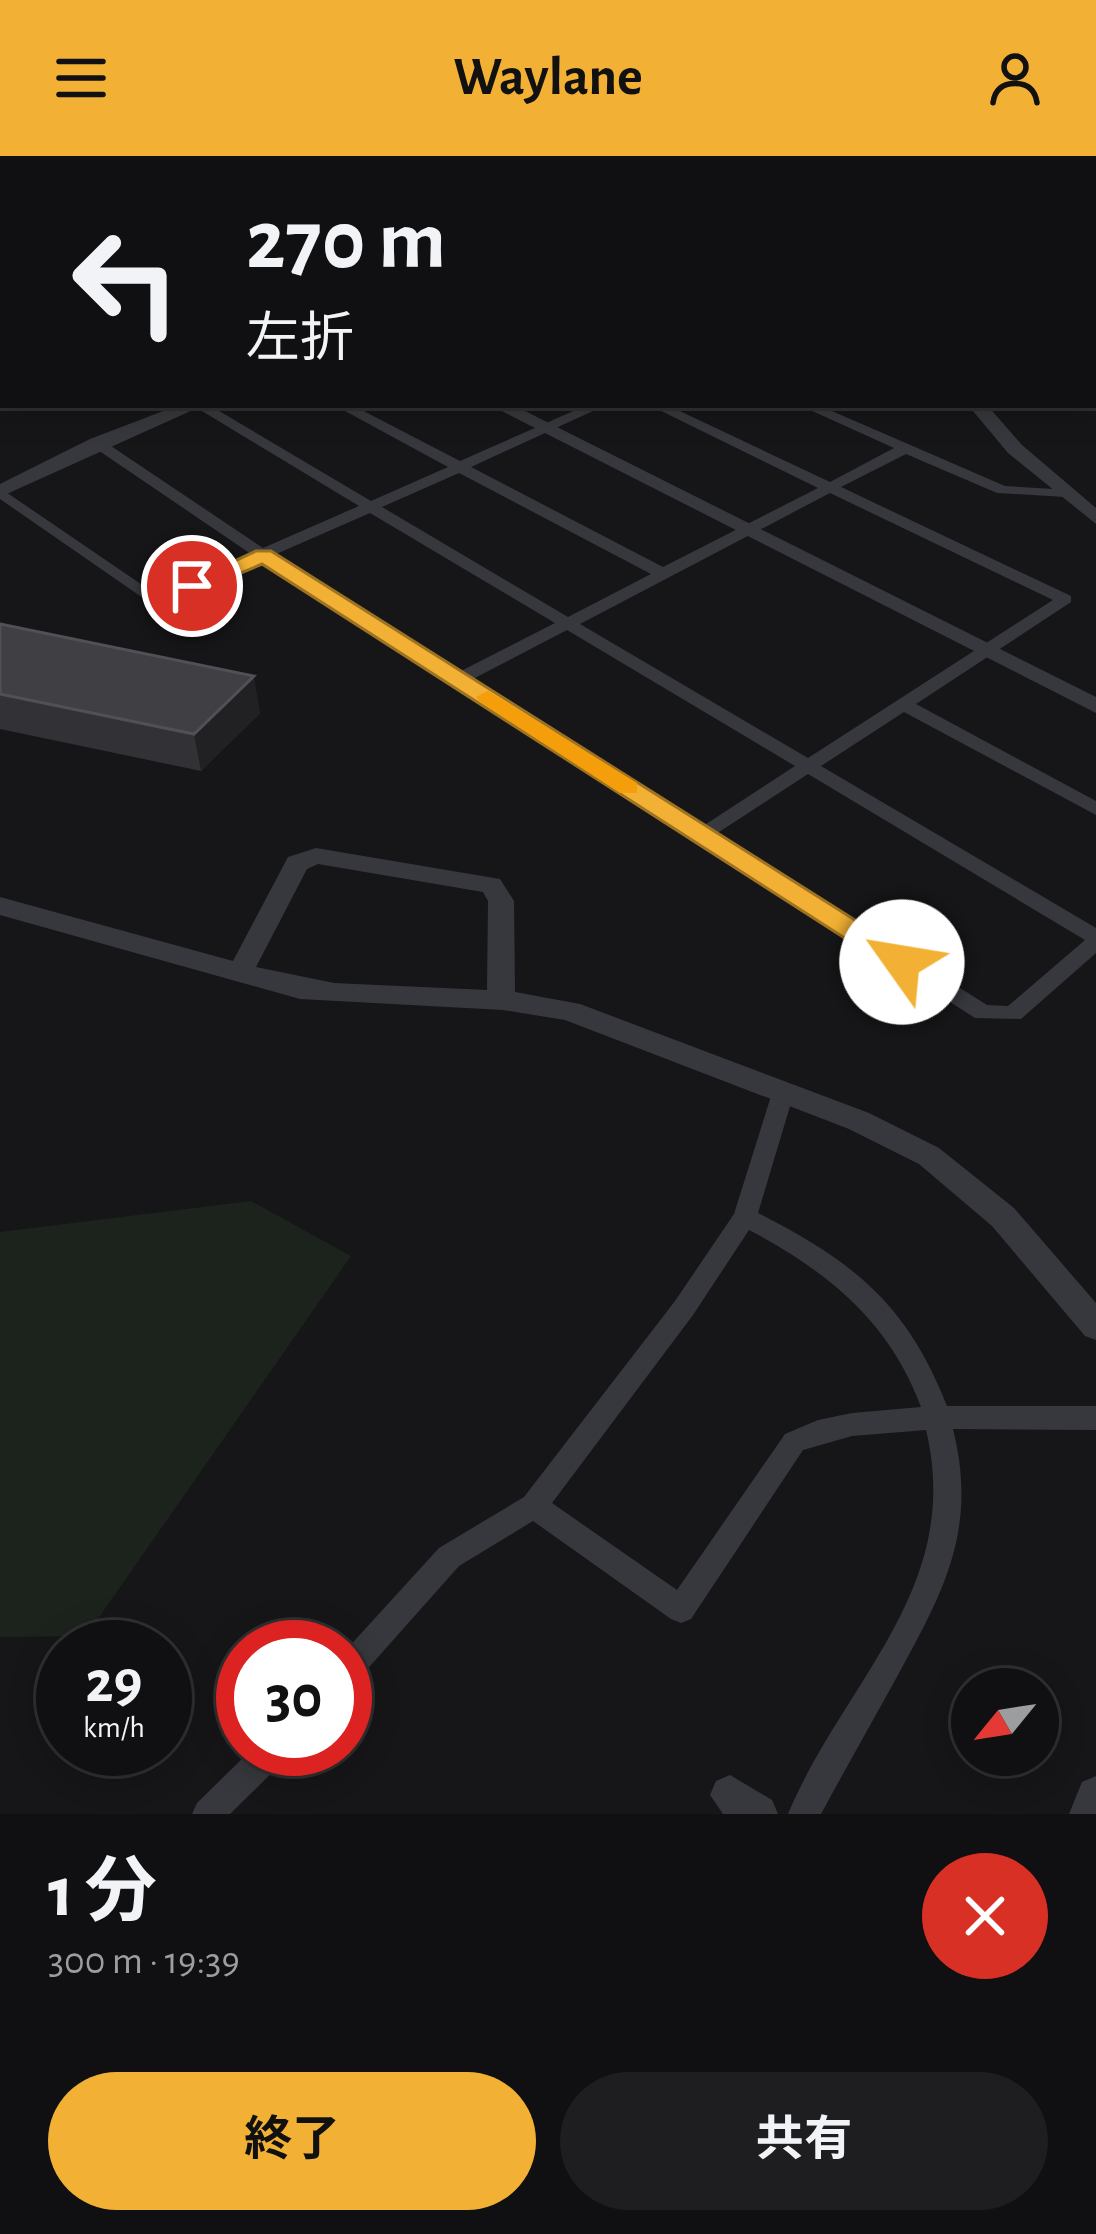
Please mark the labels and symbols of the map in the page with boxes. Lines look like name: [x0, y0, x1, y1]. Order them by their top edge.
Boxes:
pin: [141, 535, 243, 637]
position arrow: [839, 899, 965, 1025]
speed limit sign: 30: [216, 1620, 372, 1776]
north arrow: [951, 1668, 1059, 1776]

